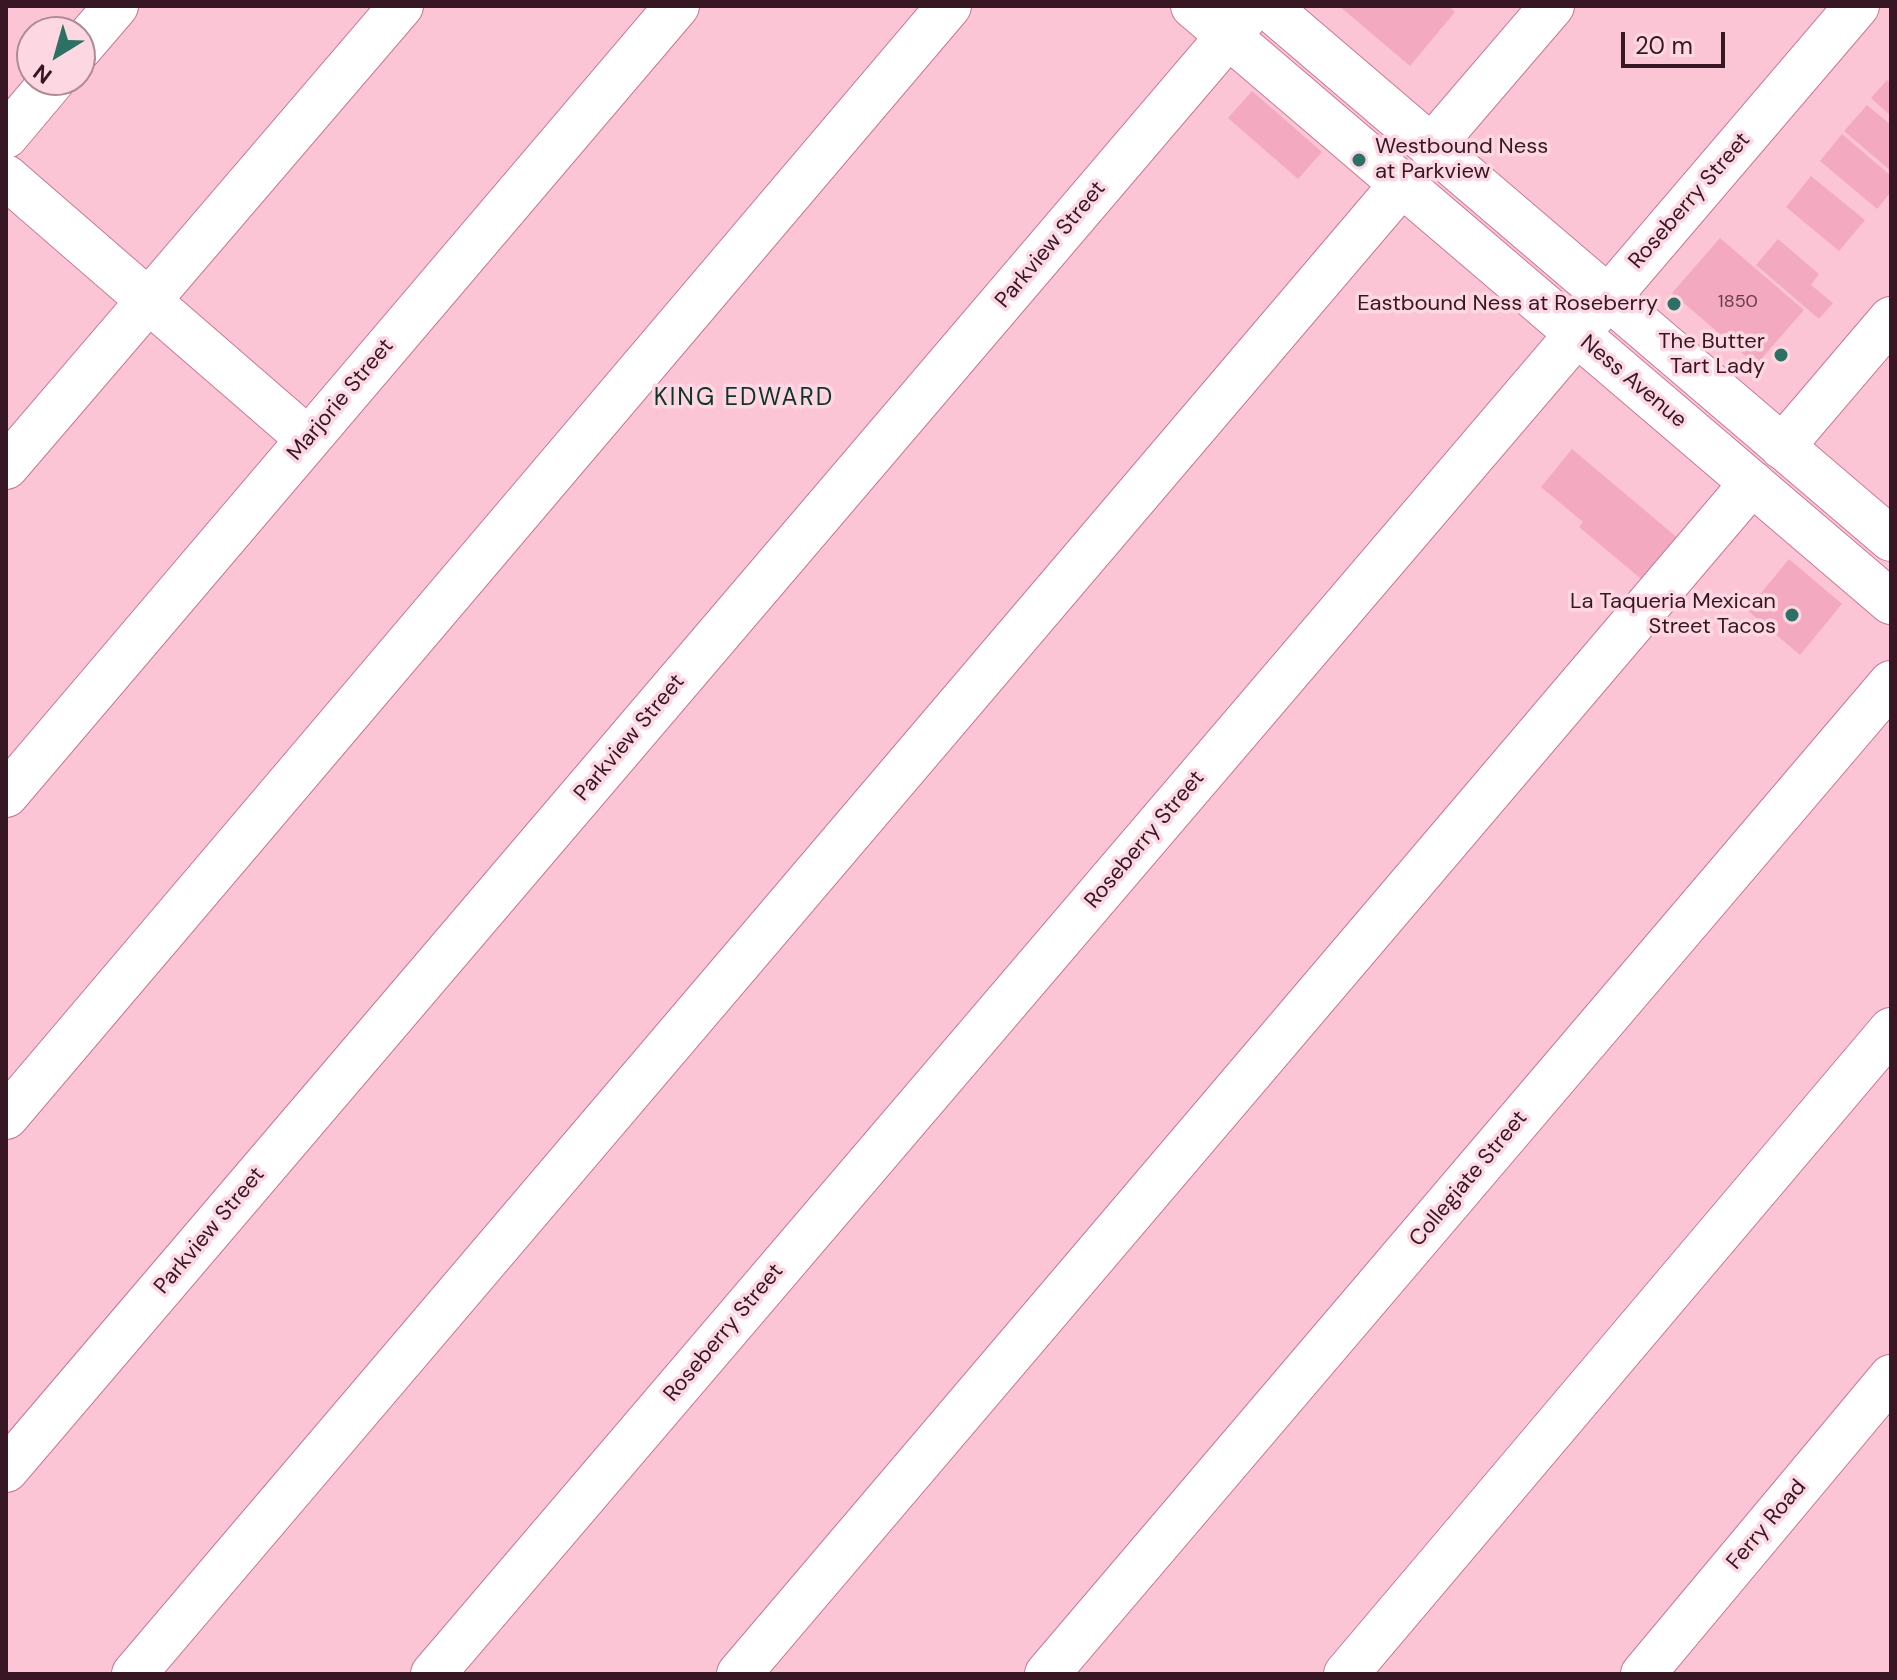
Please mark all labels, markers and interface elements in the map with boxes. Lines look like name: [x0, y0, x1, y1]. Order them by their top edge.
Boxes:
north arrow: [16, 16, 96, 96]
scale bar: [1625, 16, 1729, 66]
text: 20 m: [1635, 30, 1693, 61]
text: N: [27, 58, 58, 90]
street label: Roseberry Street: [1624, 127, 1756, 275]
place label: Westbound Ness at Parkview: [1375, 134, 1548, 186]
marker: Westbound Ness at Parkview: [1350, 151, 1368, 169]
street label: Parkview Street: [990, 176, 1112, 314]
place label: Eastbound Ness at Roseberry: [1357, 291, 1658, 317]
house number: 1850: [1718, 291, 1758, 313]
marker: Eastbound Ness at Roseberry: [1665, 295, 1683, 313]
place label: The Butter Tart Lady: [1658, 329, 1765, 380]
street label: Ness Avenue: [1575, 330, 1691, 434]
street label: Marjorie Street: [282, 334, 400, 466]
marker: The Butter Tart Lady: [1772, 346, 1790, 364]
district label: KING EDWARD: [654, 385, 834, 413]
place label: La Taqueria Mexican Street Tacos: [1570, 589, 1776, 640]
marker: La Taqueria Mexican Street Tacos: [1783, 606, 1801, 624]
street label: Parkview Street: [569, 669, 691, 807]
street label: Roseberry Street: [1080, 766, 1210, 914]
street label: Collegiate Street: [1404, 1106, 1534, 1252]
street label: Parkview Street: [149, 1162, 271, 1300]
street label: Roseberry Street: [659, 1259, 789, 1407]
street label: Ferry Road: [1722, 1475, 1812, 1575]

